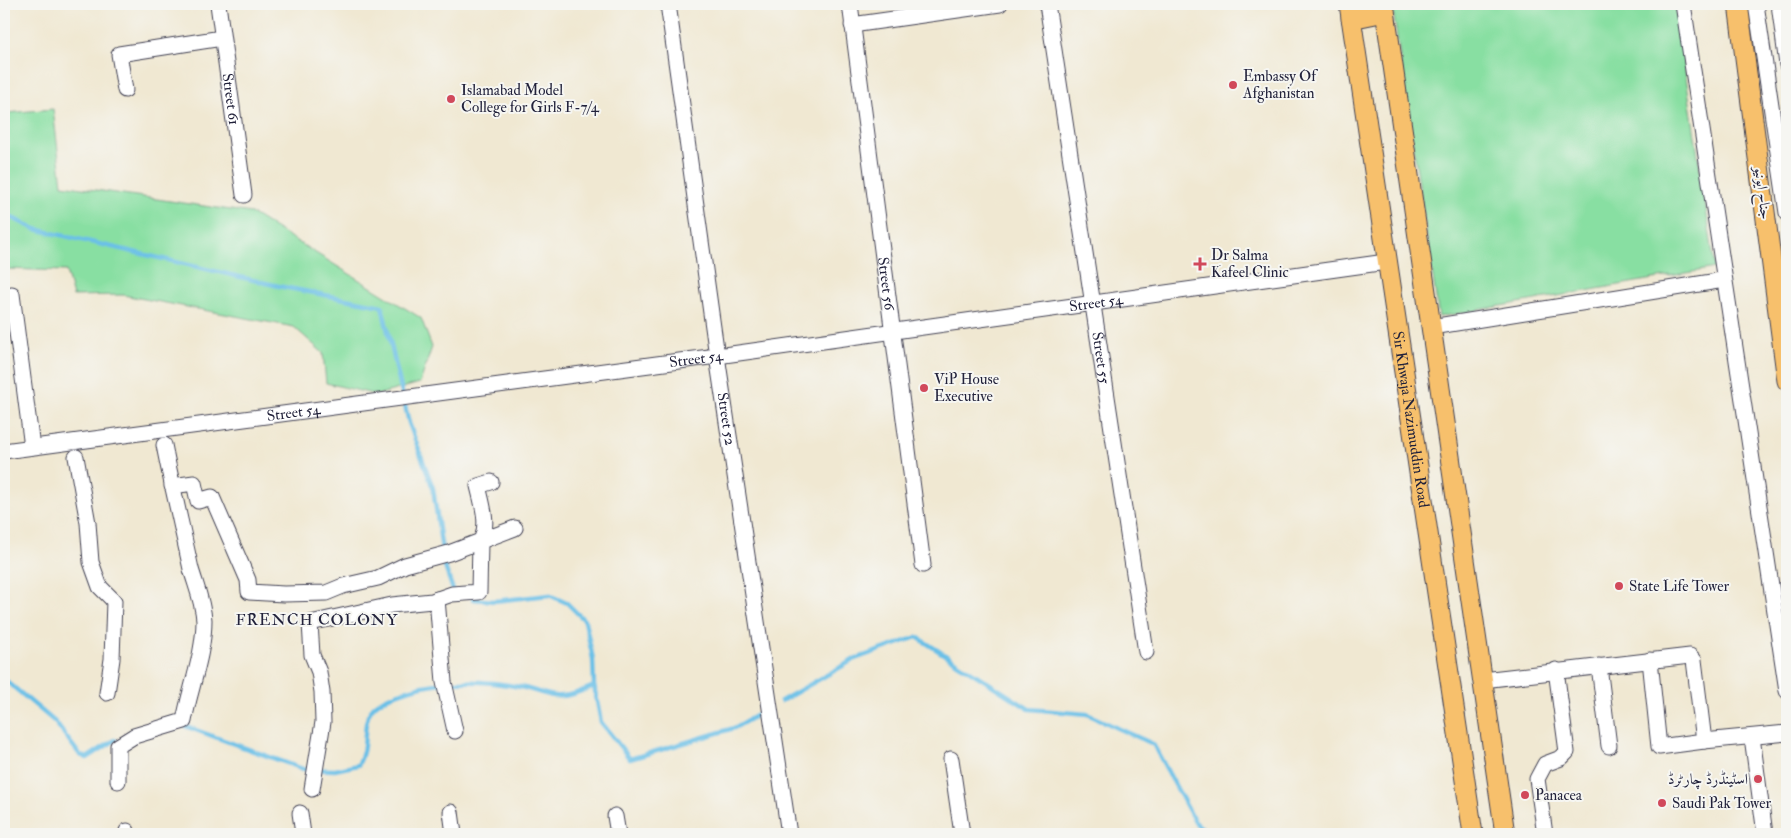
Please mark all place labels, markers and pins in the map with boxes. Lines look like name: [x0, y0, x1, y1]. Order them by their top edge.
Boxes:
place label: Embassy Of Afghanistan: [1242, 67, 1318, 103]
marker: Embassy Of Afghanistan: [1227, 79, 1239, 91]
place label: Islamabad Model College for Girls F-7/4: [461, 81, 600, 117]
marker: Islamabad Model College for Girls F-7/4: [445, 93, 457, 105]
place label: Dr Salma Kafeel Clinic: [1211, 246, 1289, 282]
marker: Dr Salma Kafeel Clinic: [1193, 257, 1207, 271]
place label: ViP House Executive: [934, 370, 999, 406]
marker: ViP House Executive: [918, 382, 930, 394]
place label: State Life Tower: [1629, 577, 1729, 596]
marker: State Life Tower: [1613, 580, 1625, 592]
place label: اسٹینڈرڈ چارٹرڈ: [1668, 770, 1748, 790]
marker: اسٹینڈرڈ چارٹرڈ: [1752, 773, 1764, 785]
place label: Panacea: [1535, 786, 1583, 805]
marker: Panacea: [1519, 789, 1531, 801]
place label: Saudi Pak Tower: [1672, 794, 1771, 813]
marker: Saudi Pak Tower: [1656, 797, 1668, 809]

